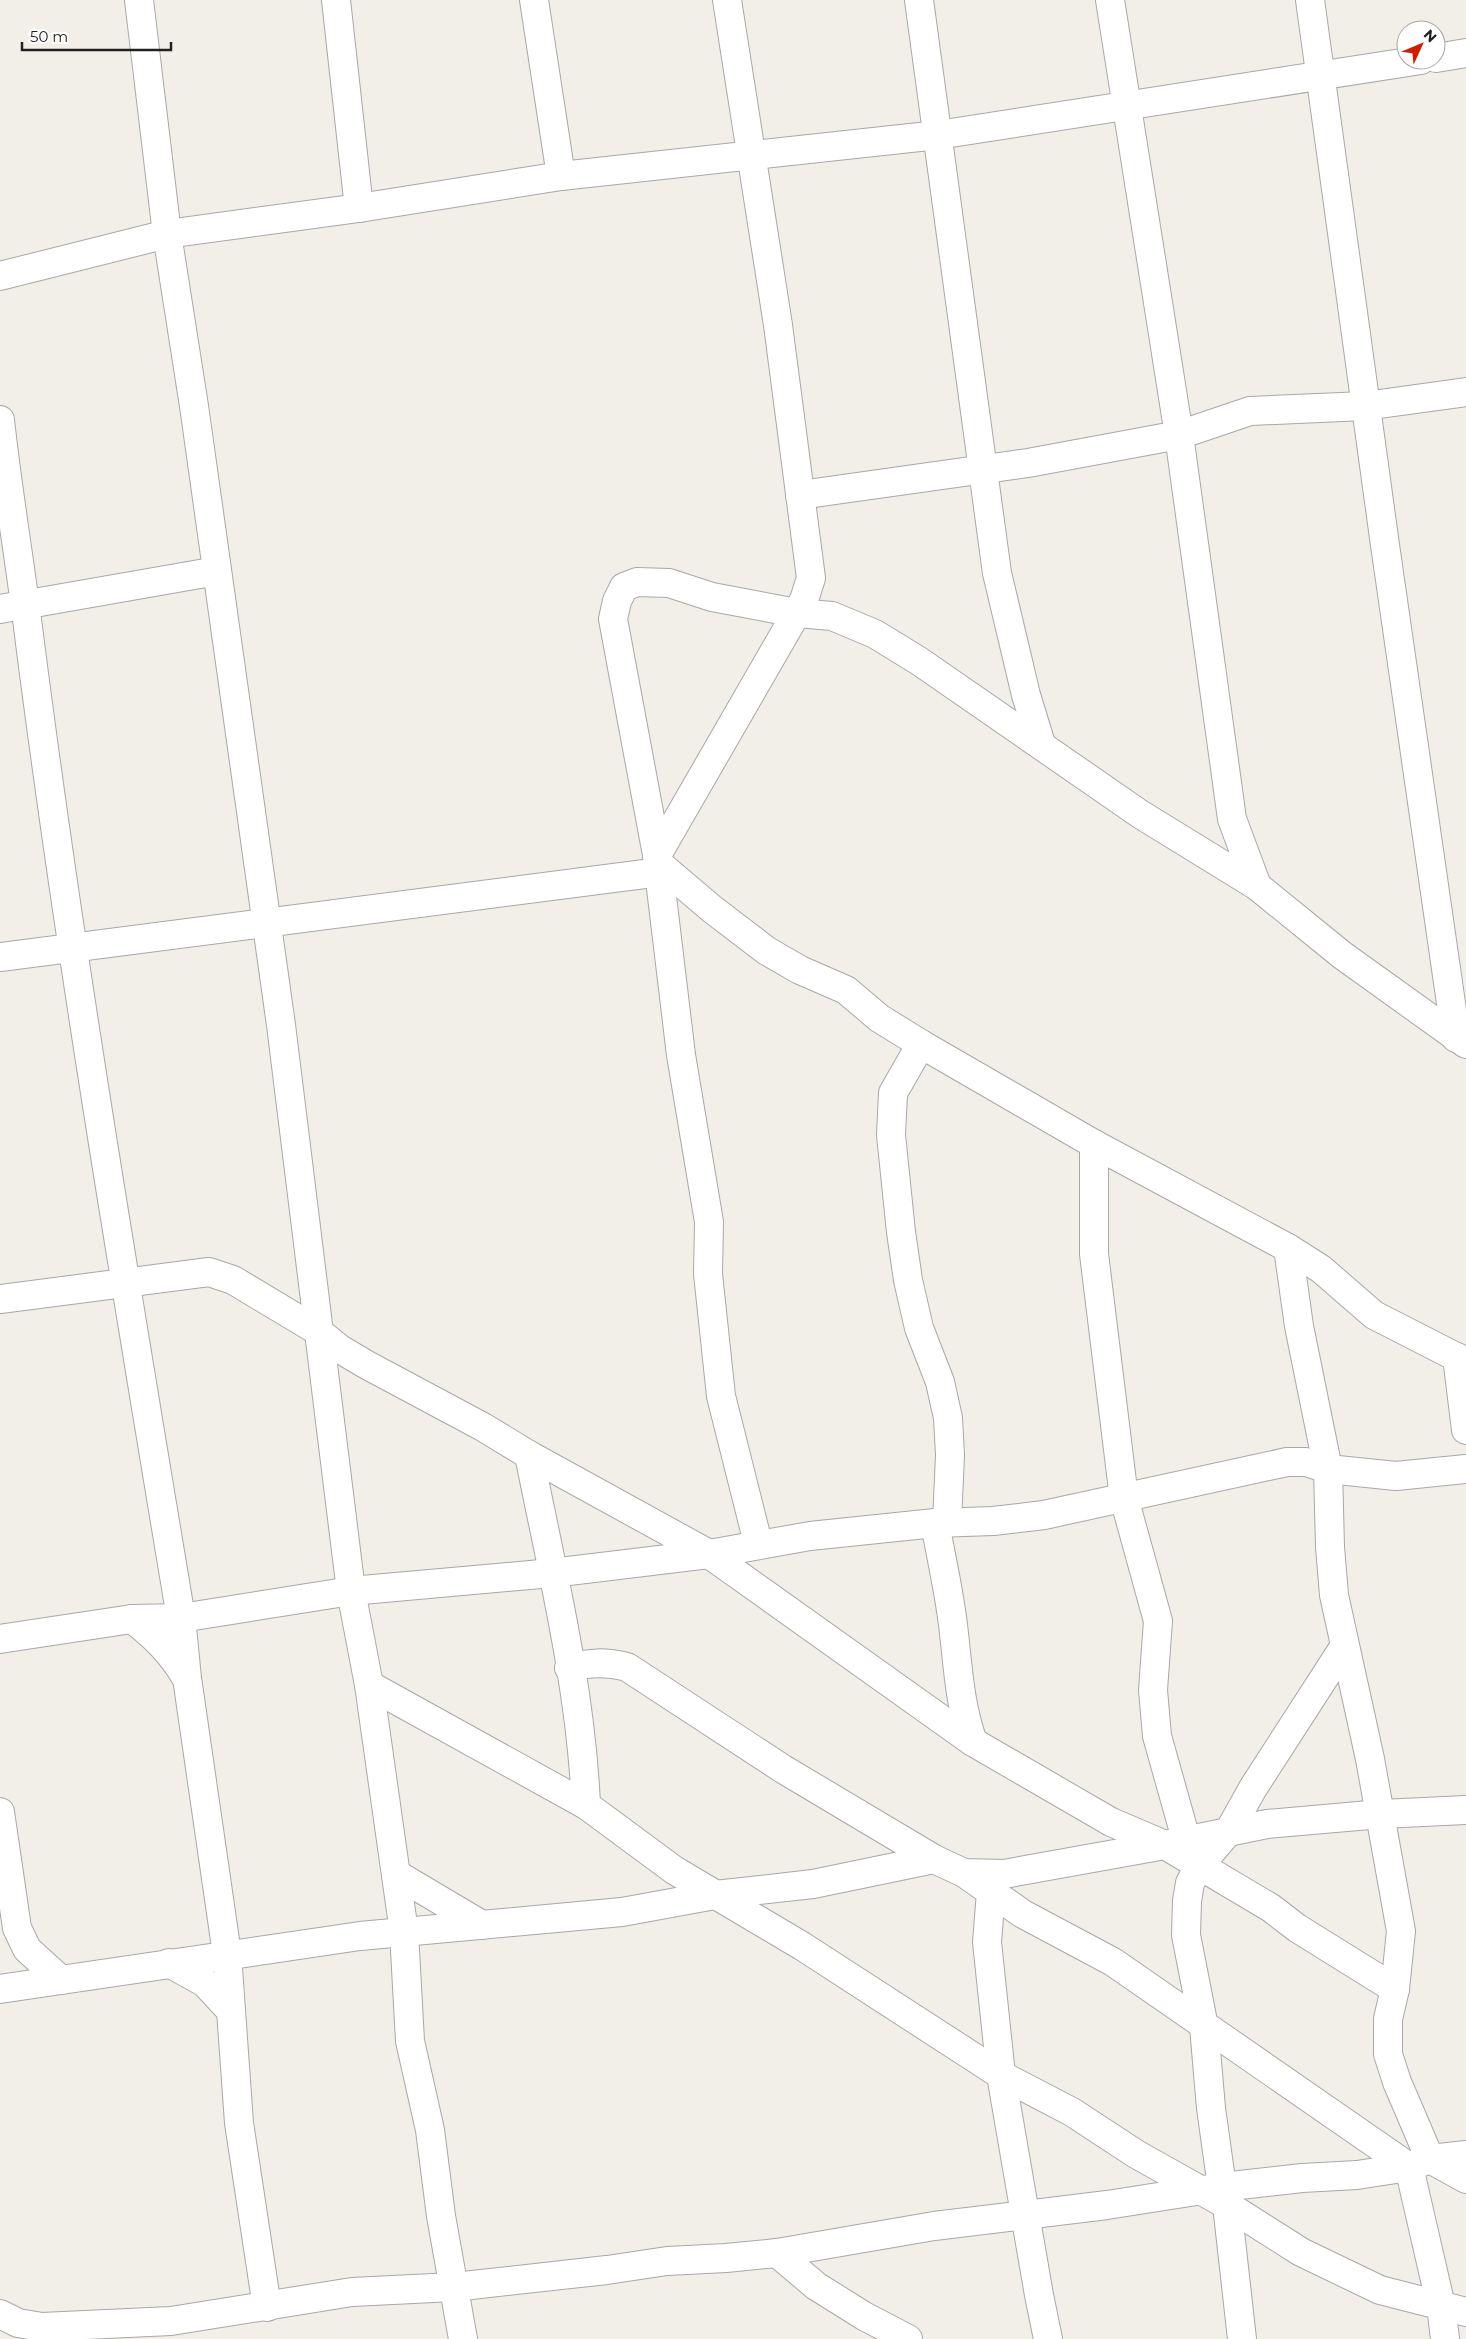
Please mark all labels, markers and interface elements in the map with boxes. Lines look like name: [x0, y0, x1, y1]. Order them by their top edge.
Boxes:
scale bar: [22, 20, 171, 52]
north arrow: [1396, 20, 1446, 70]
text: N: [1420, 26, 1441, 46]
text: 50 m: [30, 27, 68, 46]

